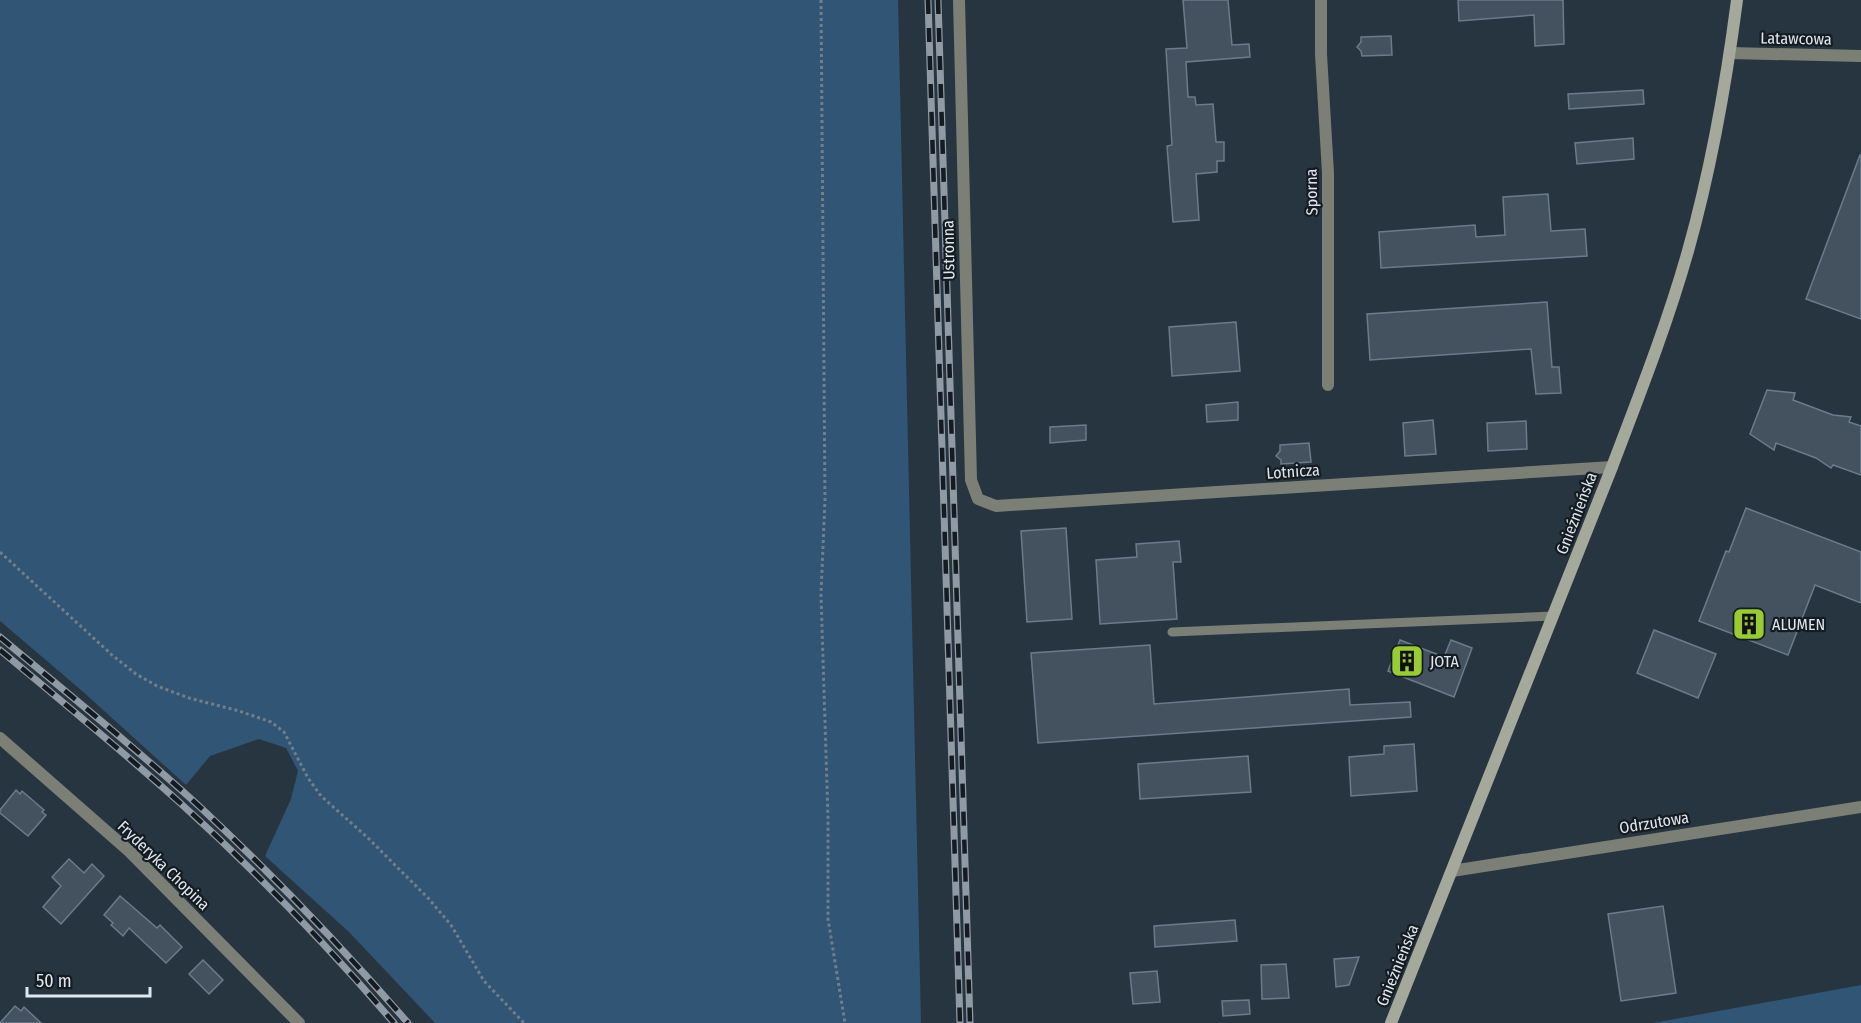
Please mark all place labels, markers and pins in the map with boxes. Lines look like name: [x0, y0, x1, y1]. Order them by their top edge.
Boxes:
building icon: ALUMEN: [1731, 606, 1767, 642]
place label: ALUMEN: [1772, 615, 1825, 634]
building icon: JOTA: [1389, 643, 1425, 679]
place label: JOTA: [1430, 652, 1459, 671]

